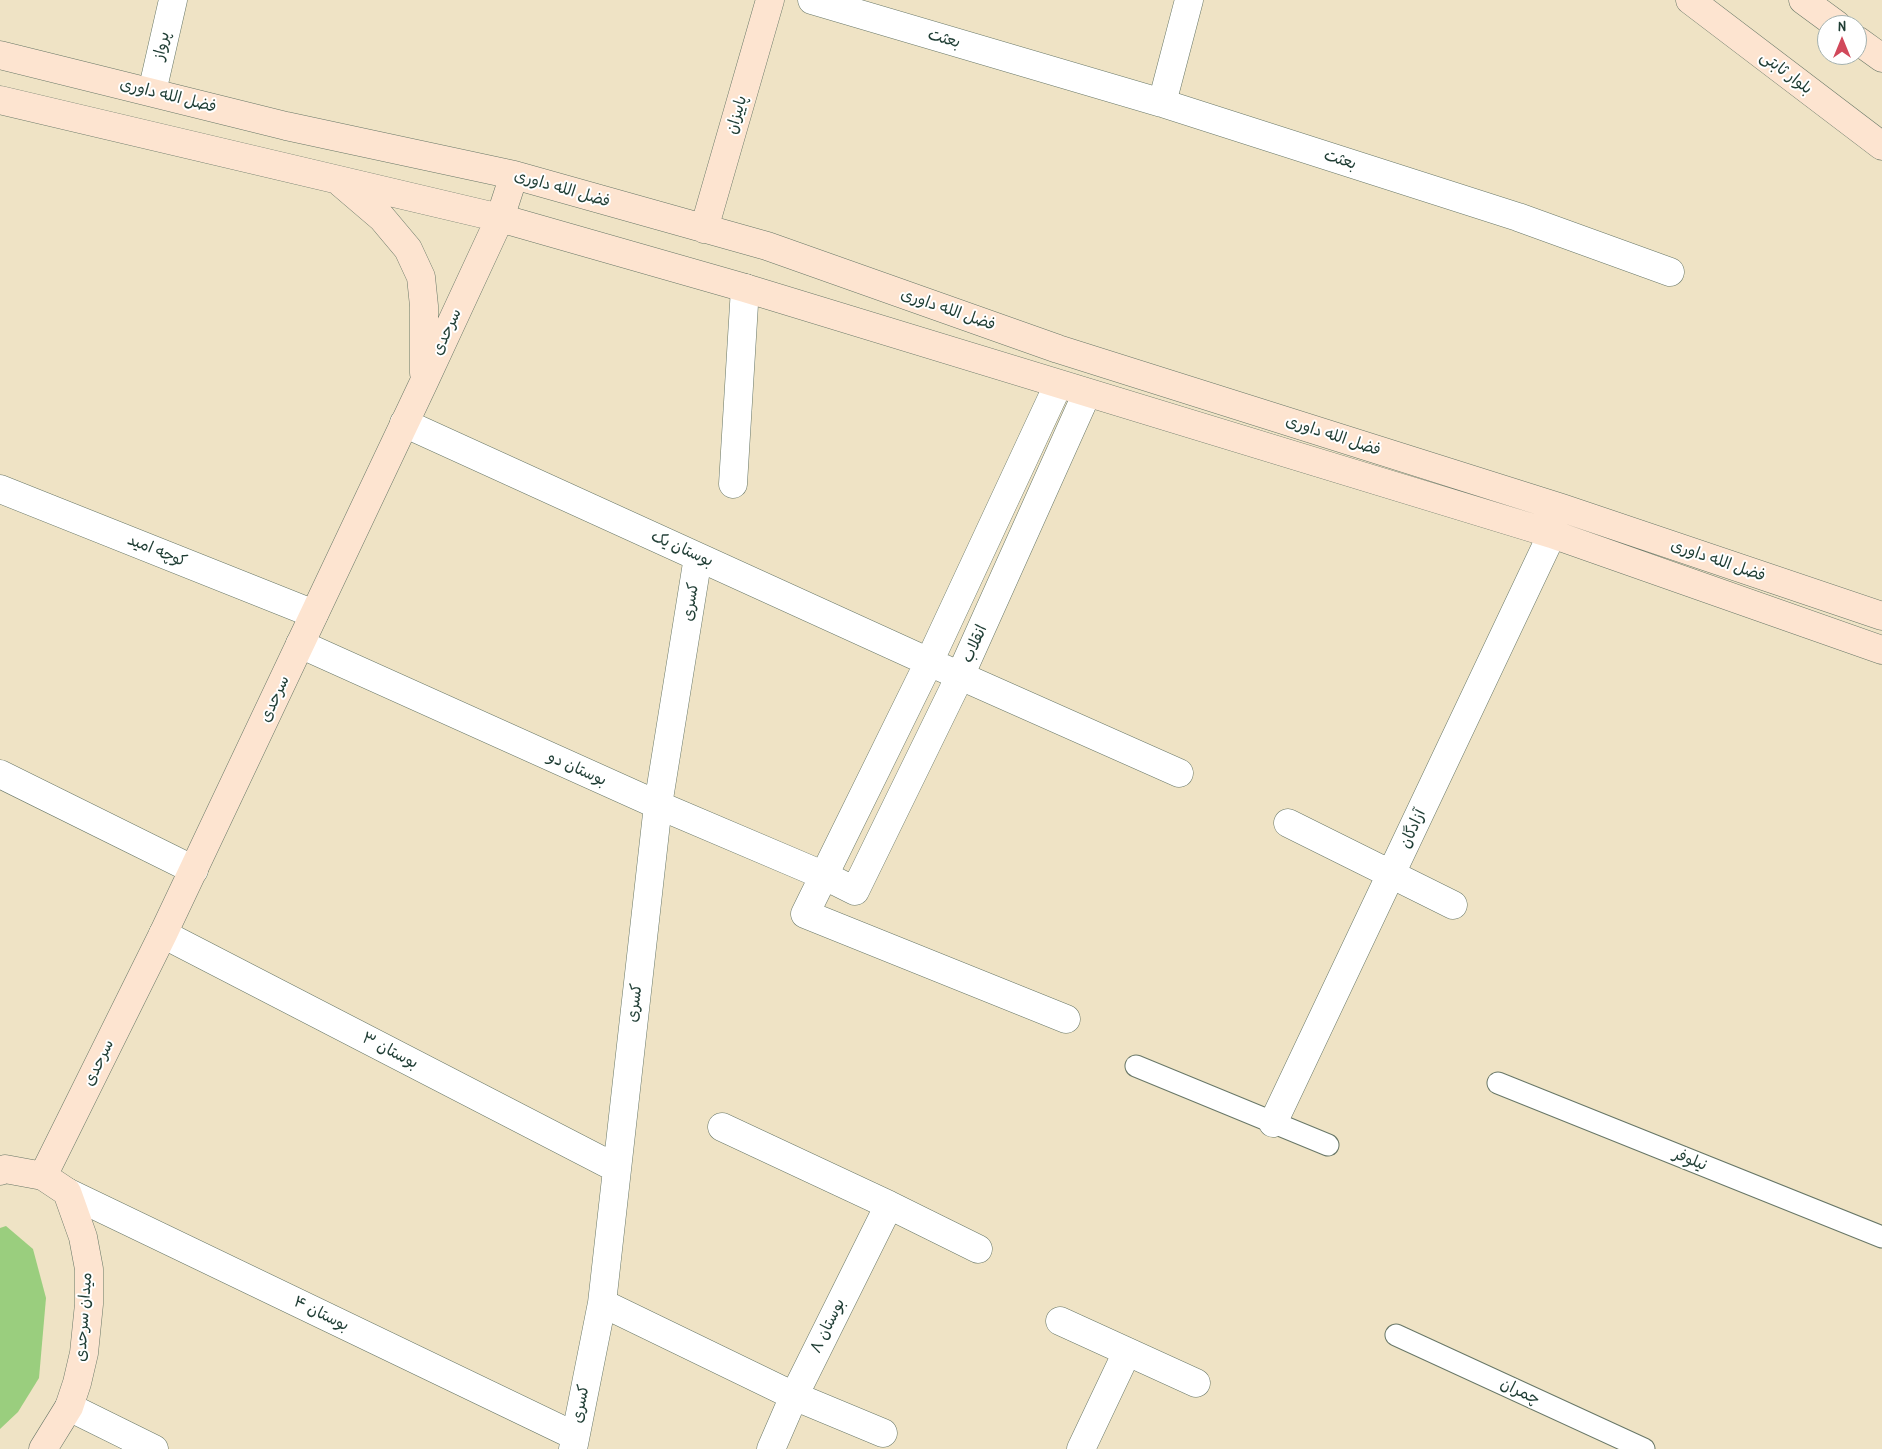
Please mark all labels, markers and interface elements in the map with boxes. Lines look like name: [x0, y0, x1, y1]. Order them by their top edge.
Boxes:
north arrow: [1817, 15, 1867, 65]
text: N: [1838, 16, 1846, 35]
street label: بعثت: [925, 25, 963, 53]
street label: پرواز: [149, 30, 175, 62]
street label: بلوار ثابتی: [1756, 47, 1816, 99]
street label: فضل الله داوری: [118, 75, 218, 117]
street label: پاییزان: [722, 94, 752, 136]
street label: بعثت: [1321, 146, 1359, 174]
street label: فضل الله داوری: [512, 166, 612, 212]
street label: فضل الله داوری: [898, 285, 998, 335]
street label: سرحدی: [428, 306, 466, 358]
street label: فضل الله داوری: [1283, 412, 1383, 460]
street label: بوستان یک: [648, 527, 716, 571]
street label: کوچه امید: [124, 530, 190, 572]
street label: فضل الله داوری: [1668, 536, 1768, 586]
street label: کسری: [678, 581, 704, 623]
street label: انقلاب: [958, 622, 992, 666]
street label: سرحدی: [256, 673, 294, 725]
street label: بوستان دو: [545, 748, 609, 790]
street label: آزادگان: [1396, 806, 1430, 852]
street label: کسری: [623, 983, 647, 1023]
street label: بوستان ۳: [359, 1029, 421, 1073]
street label: سرحدی: [80, 1037, 118, 1089]
street label: نیلوفر: [1670, 1145, 1710, 1175]
street label: میدان سرحدی: [71, 1272, 97, 1362]
street label: بوستان ۴: [290, 1292, 352, 1336]
street label: بوستان ۸: [807, 1295, 849, 1357]
street label: چمران: [1497, 1374, 1543, 1410]
street label: کسری: [568, 1383, 594, 1425]

